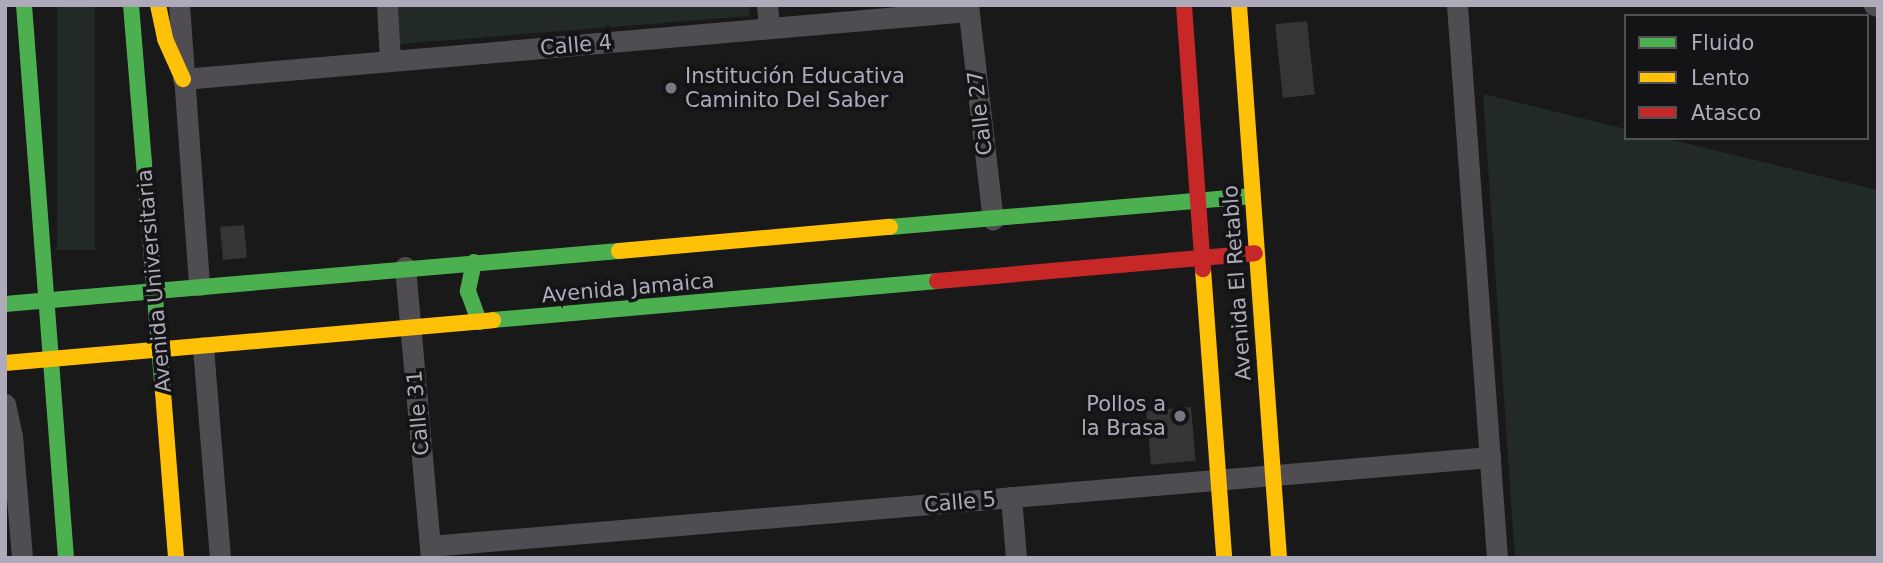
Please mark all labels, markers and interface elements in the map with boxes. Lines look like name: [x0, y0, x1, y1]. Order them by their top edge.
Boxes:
legend: [1624, 14, 1869, 140]
street label: Calle 4: [539, 29, 613, 61]
text: Fluido: [1691, 31, 1754, 55]
place label: Institución Educativa Caminito Del Saber: [685, 63, 905, 113]
text: Lento: [1691, 66, 1750, 90]
street label: Calle 27: [962, 69, 998, 157]
marker: Institución Educativa Caminito Del Saber: [663, 80, 679, 96]
text: Atasco: [1691, 101, 1761, 125]
street label: Avenida Universitaria: [132, 168, 176, 394]
street label: Avenida El Retablo: [1218, 184, 1256, 382]
street label: Avenida Jamaica: [541, 268, 715, 308]
street label: Calle 31: [402, 369, 434, 457]
place label: Pollos a la Brasa: [1081, 391, 1166, 441]
marker: Pollos a la Brasa: [1172, 408, 1188, 424]
street label: Calle 5: [923, 486, 997, 518]

